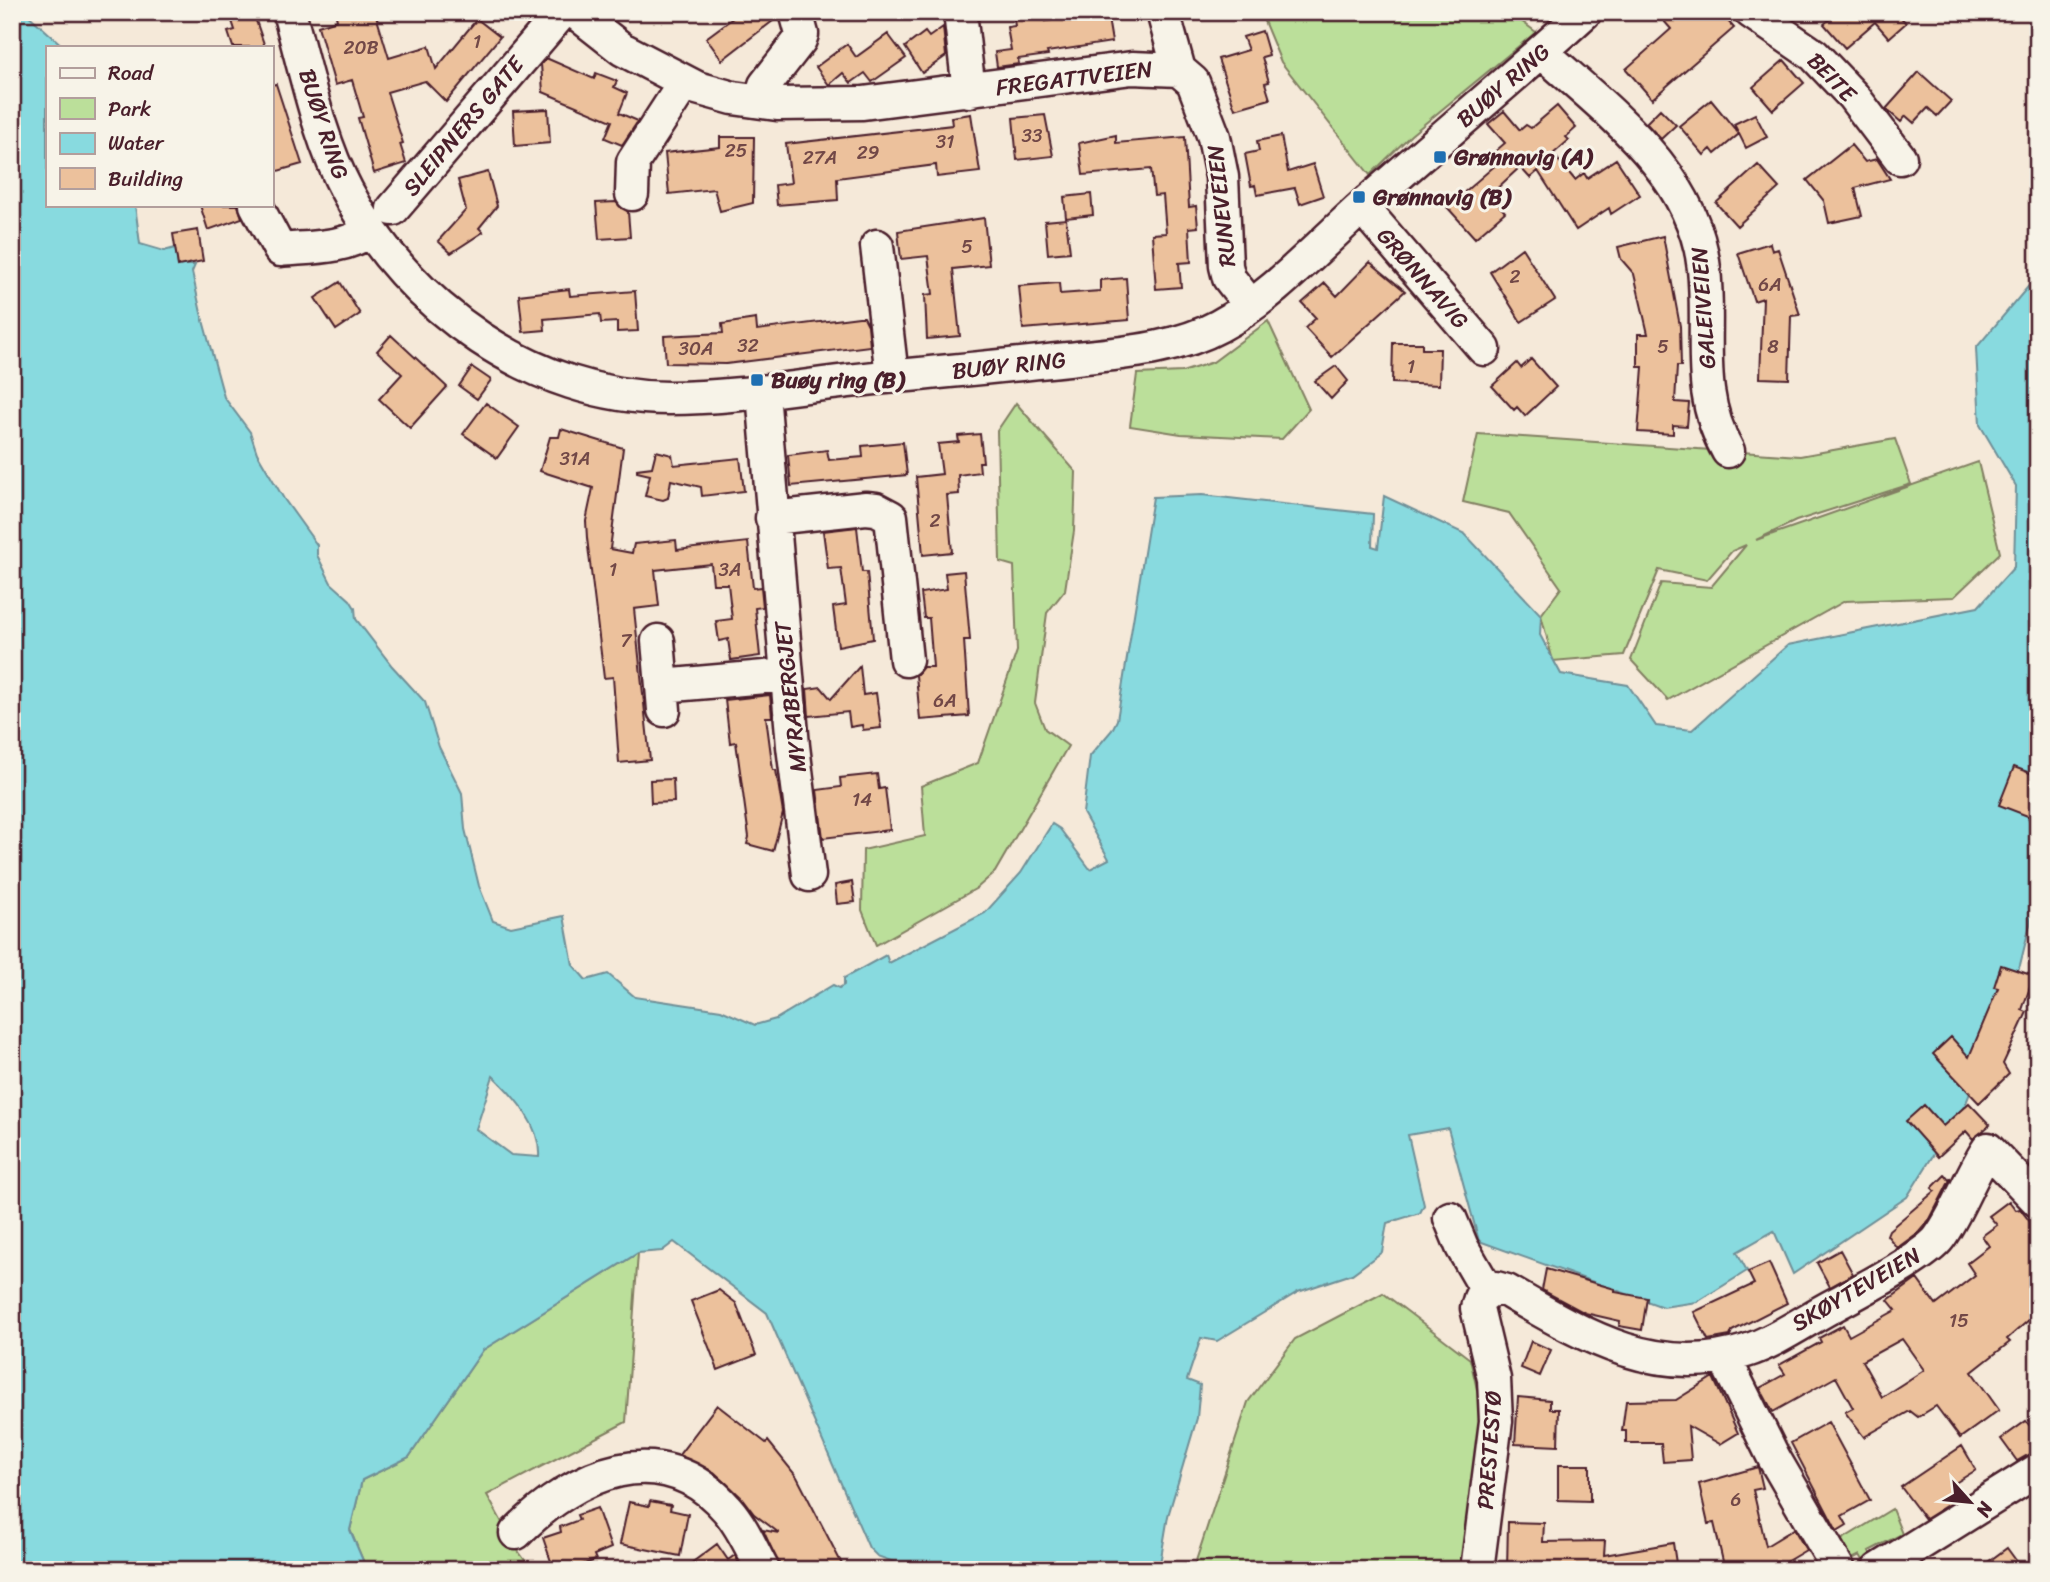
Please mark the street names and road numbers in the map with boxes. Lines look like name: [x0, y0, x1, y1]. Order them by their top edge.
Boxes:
street label: BUØY RING: [1447, 32, 1560, 138]
street label: BEITE: [1797, 42, 1867, 113]
street label: SLEIPNERS GATE: [392, 46, 536, 206]
street label: FREGATTVEIEN: [993, 49, 1155, 108]
street label: BUØY RING: [286, 63, 361, 185]
street label: RUNEVEIEN: [1195, 143, 1248, 269]
street label: GRØNNAVIG: [1366, 218, 1479, 339]
street label: GALEIVEIEN: [1679, 246, 1728, 370]
street label: BUØY RING: [950, 339, 1068, 392]
street label: MYRABERGJET: [762, 618, 819, 775]
street label: SKØYTEVEIEN: [1784, 1236, 1929, 1343]
street label: PRESTESTØ: [1465, 1389, 1514, 1511]

